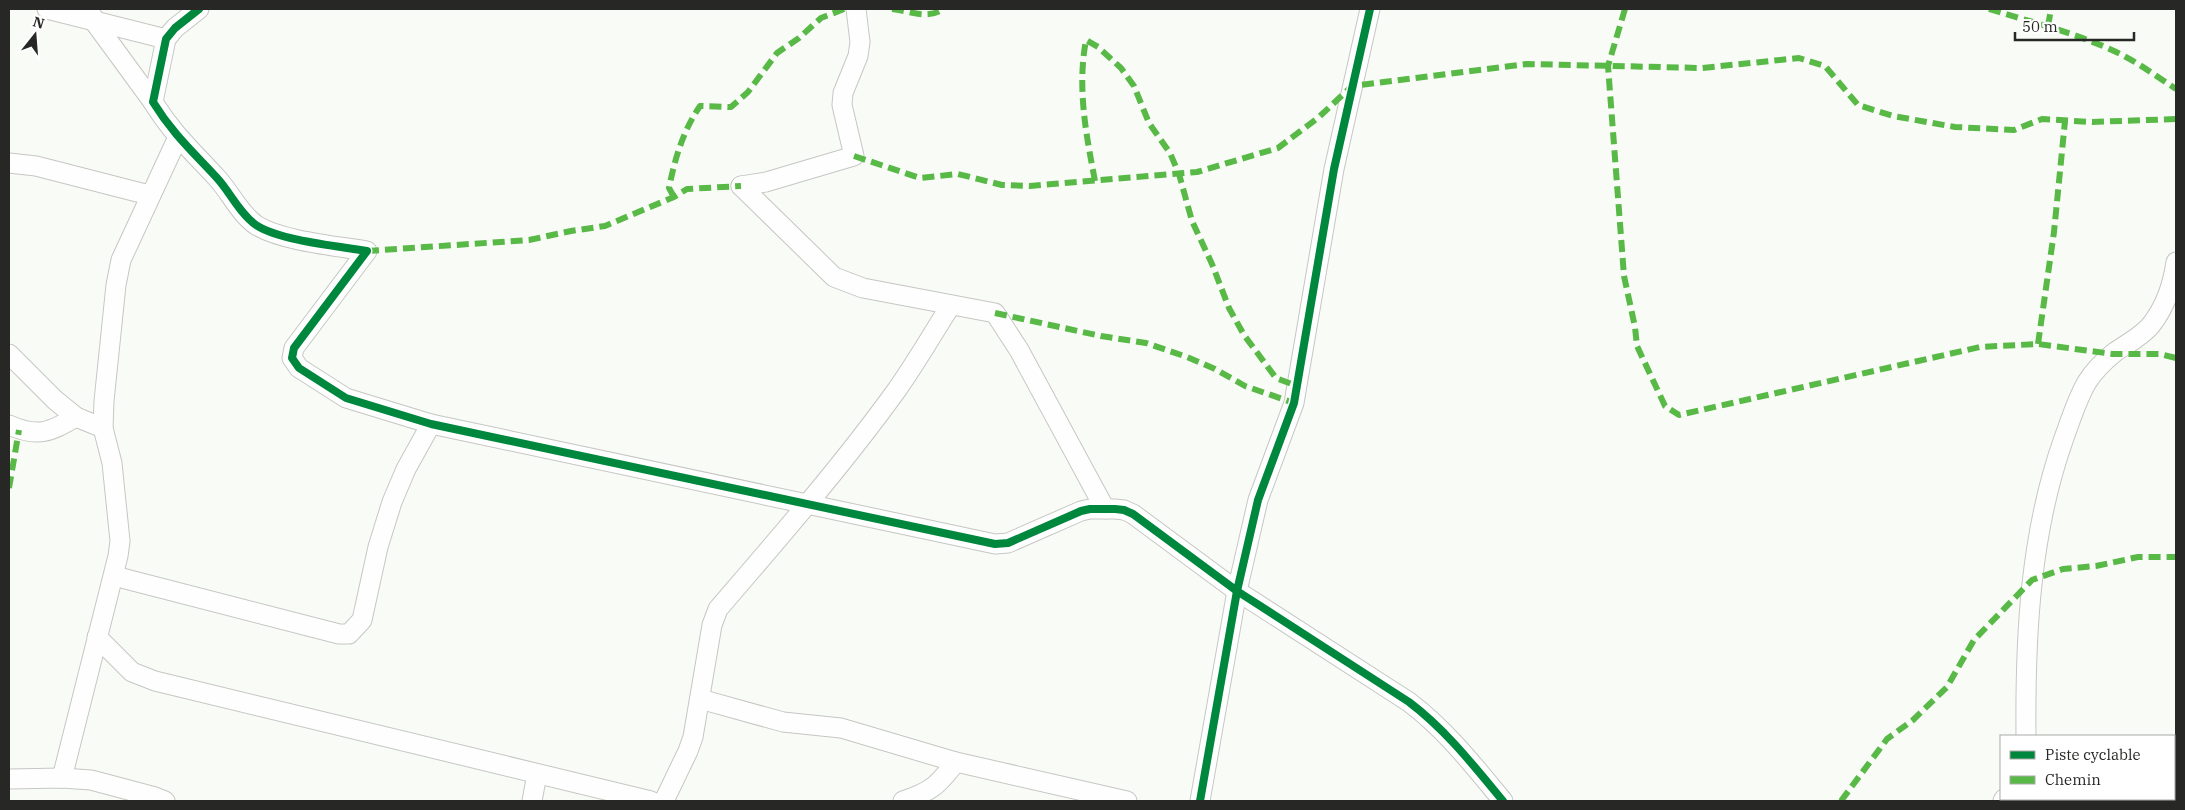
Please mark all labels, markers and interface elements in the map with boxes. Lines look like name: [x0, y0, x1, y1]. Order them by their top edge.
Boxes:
north arrow: [10, 10, 60, 60]
scale bar: [2015, 10, 2134, 42]
text: N: [31, 12, 47, 33]
text: 50 m: [2022, 17, 2058, 36]
legend: [2000, 735, 2175, 800]
text: Piste cyclable: [2045, 745, 2141, 764]
text: Chemin: [2045, 770, 2101, 789]

